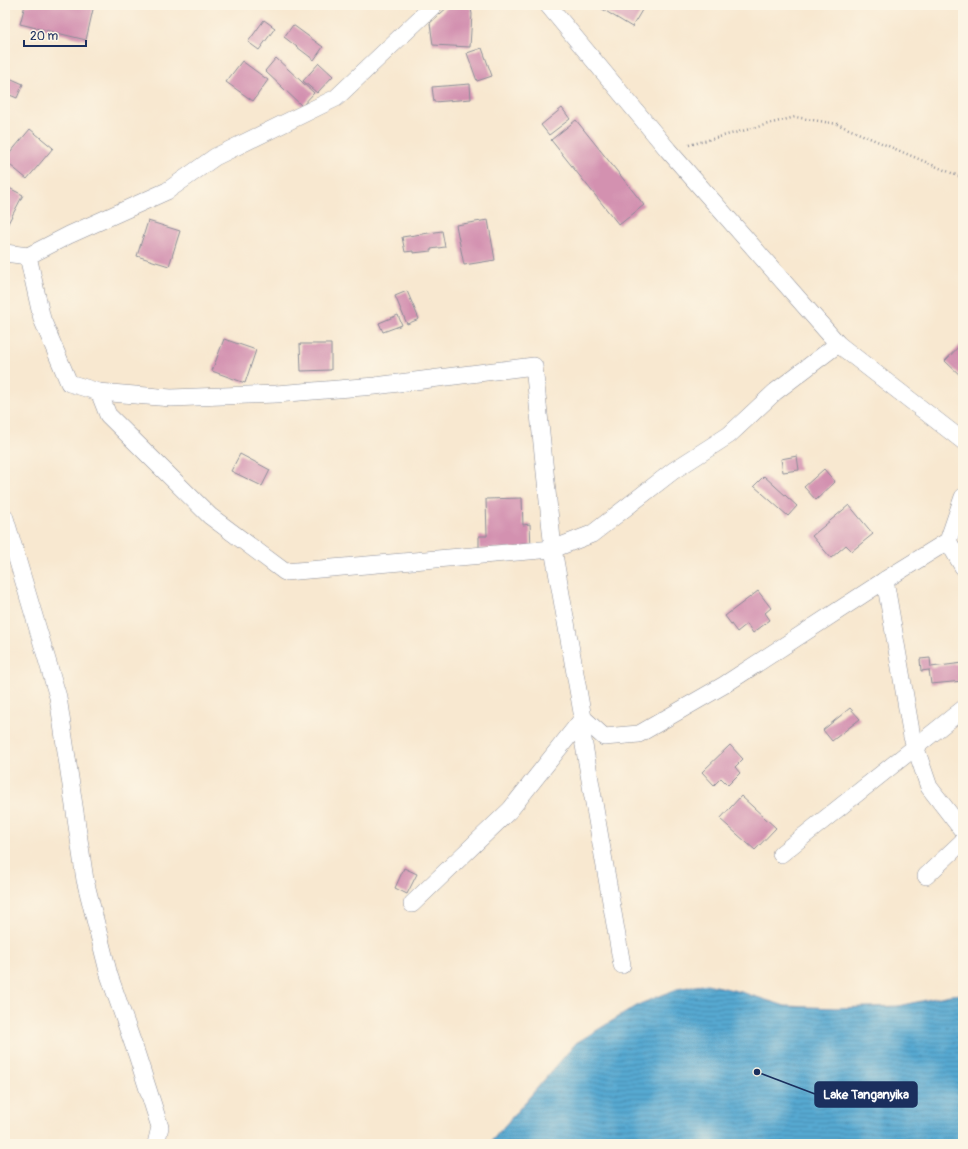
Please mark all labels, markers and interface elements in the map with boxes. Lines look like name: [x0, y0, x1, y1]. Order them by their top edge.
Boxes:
scale bar: [24, 22, 86, 48]
text: 20 m: [30, 29, 59, 44]
callout: Lake Tanganyika: [815, 1082, 917, 1107]
text: Lake Tanganyika: [823, 1087, 909, 1103]

